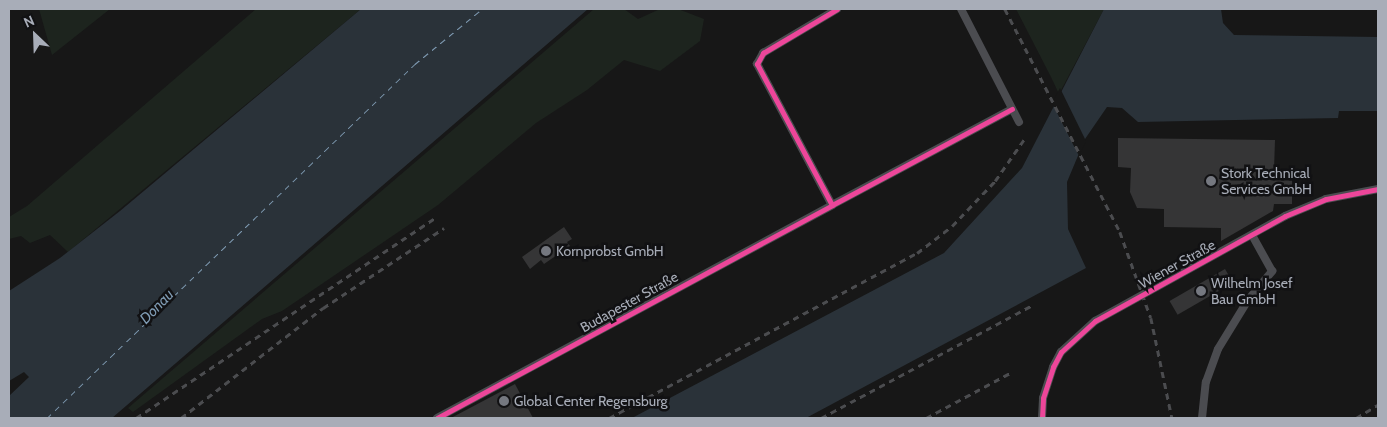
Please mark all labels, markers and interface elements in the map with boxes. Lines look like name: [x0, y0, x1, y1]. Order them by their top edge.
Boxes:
north arrow: [10, 10, 60, 60]
text: N: [21, 11, 37, 32]
place label: Stork Technical Services GmbH: [1221, 165, 1312, 198]
marker: Stork Technical Services GmbH: [1205, 175, 1217, 187]
street label: Wiener Straße: [1136, 236, 1218, 292]
place label: Kornprobst GmbH: [556, 243, 664, 259]
marker: Kornprobst GmbH: [540, 245, 552, 257]
street label: Budapester Straße: [577, 268, 681, 336]
place label: Wilhelm Josef Bau GmbH: [1211, 275, 1293, 308]
marker: Wilhelm Josef Bau GmbH: [1195, 285, 1207, 297]
water label: Donau: [136, 286, 178, 328]
place label: Global Center Regensburg: [514, 393, 667, 409]
marker: Global Center Regensburg: [498, 395, 510, 407]

